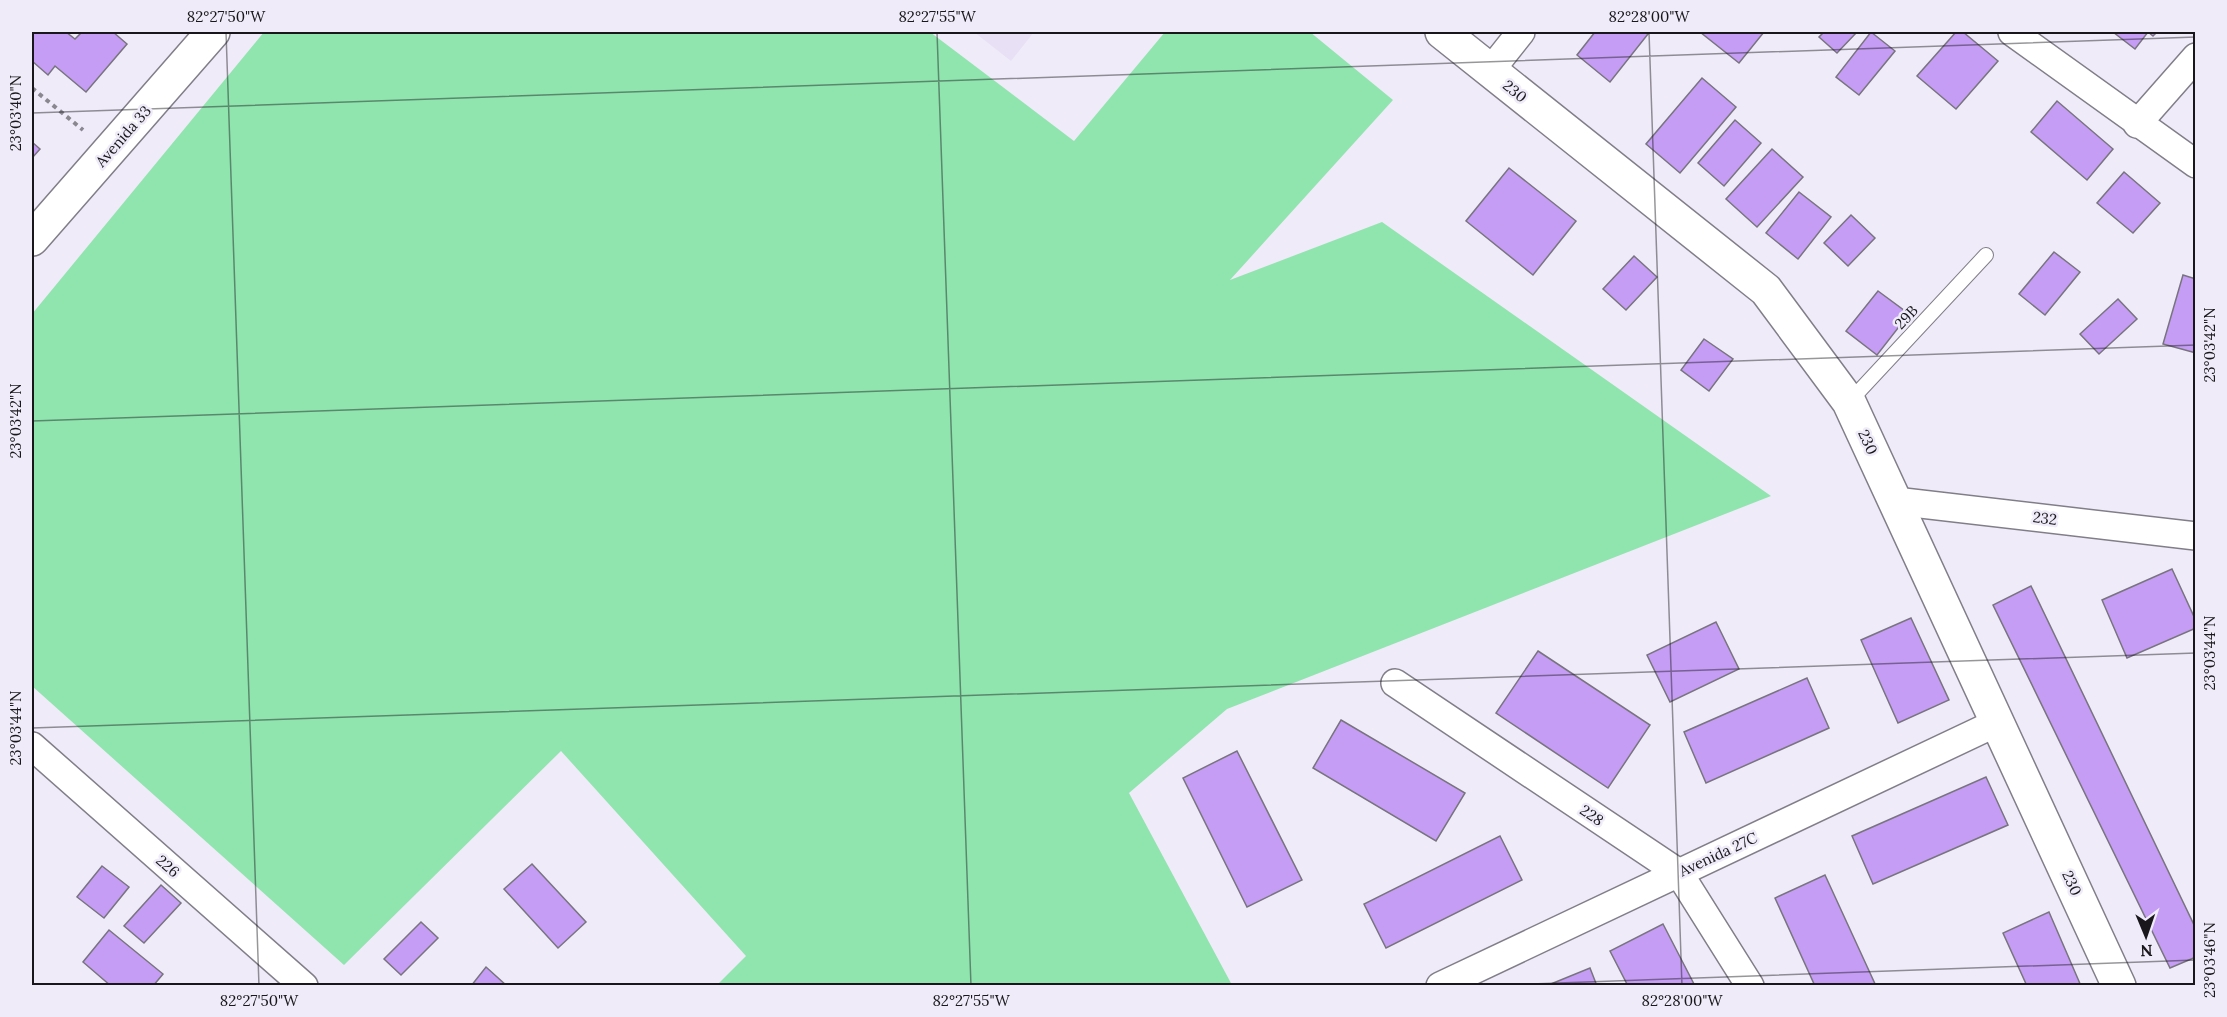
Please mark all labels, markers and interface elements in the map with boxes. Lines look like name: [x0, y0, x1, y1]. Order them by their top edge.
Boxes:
text: 82°27'50"W: [187, 7, 266, 26]
text: 82°27'55"W: [898, 7, 977, 26]
text: 82°28'00"W: [1609, 7, 1691, 26]
text: 23°03'40"N: [6, 75, 25, 151]
street label: 230: [1499, 76, 1531, 106]
street label: Avenida 33: [90, 101, 155, 171]
street label: 29B: [1890, 301, 1922, 333]
text: 23°03'42"N: [2200, 307, 2219, 383]
text: 23°03'42"N: [6, 383, 25, 459]
street label: 230: [1854, 426, 1882, 458]
street label: 232: [2032, 507, 2058, 529]
text: 23°03'44"N: [2200, 615, 2219, 691]
text: 23°03'44"N: [6, 690, 25, 766]
street label: 228: [1577, 800, 1607, 830]
street label: Avenida 27C: [1675, 827, 1761, 881]
street label: 226: [152, 851, 184, 881]
street label: 230: [2058, 867, 2086, 899]
north arrow: [2116, 906, 2176, 966]
text: 23°03'46"N: [2200, 922, 2219, 998]
text: N: [2140, 941, 2153, 961]
text: 82°27'50"W: [220, 991, 299, 1010]
text: 82°27'55"W: [932, 991, 1011, 1010]
text: 82°28'00"W: [1642, 991, 1724, 1010]

